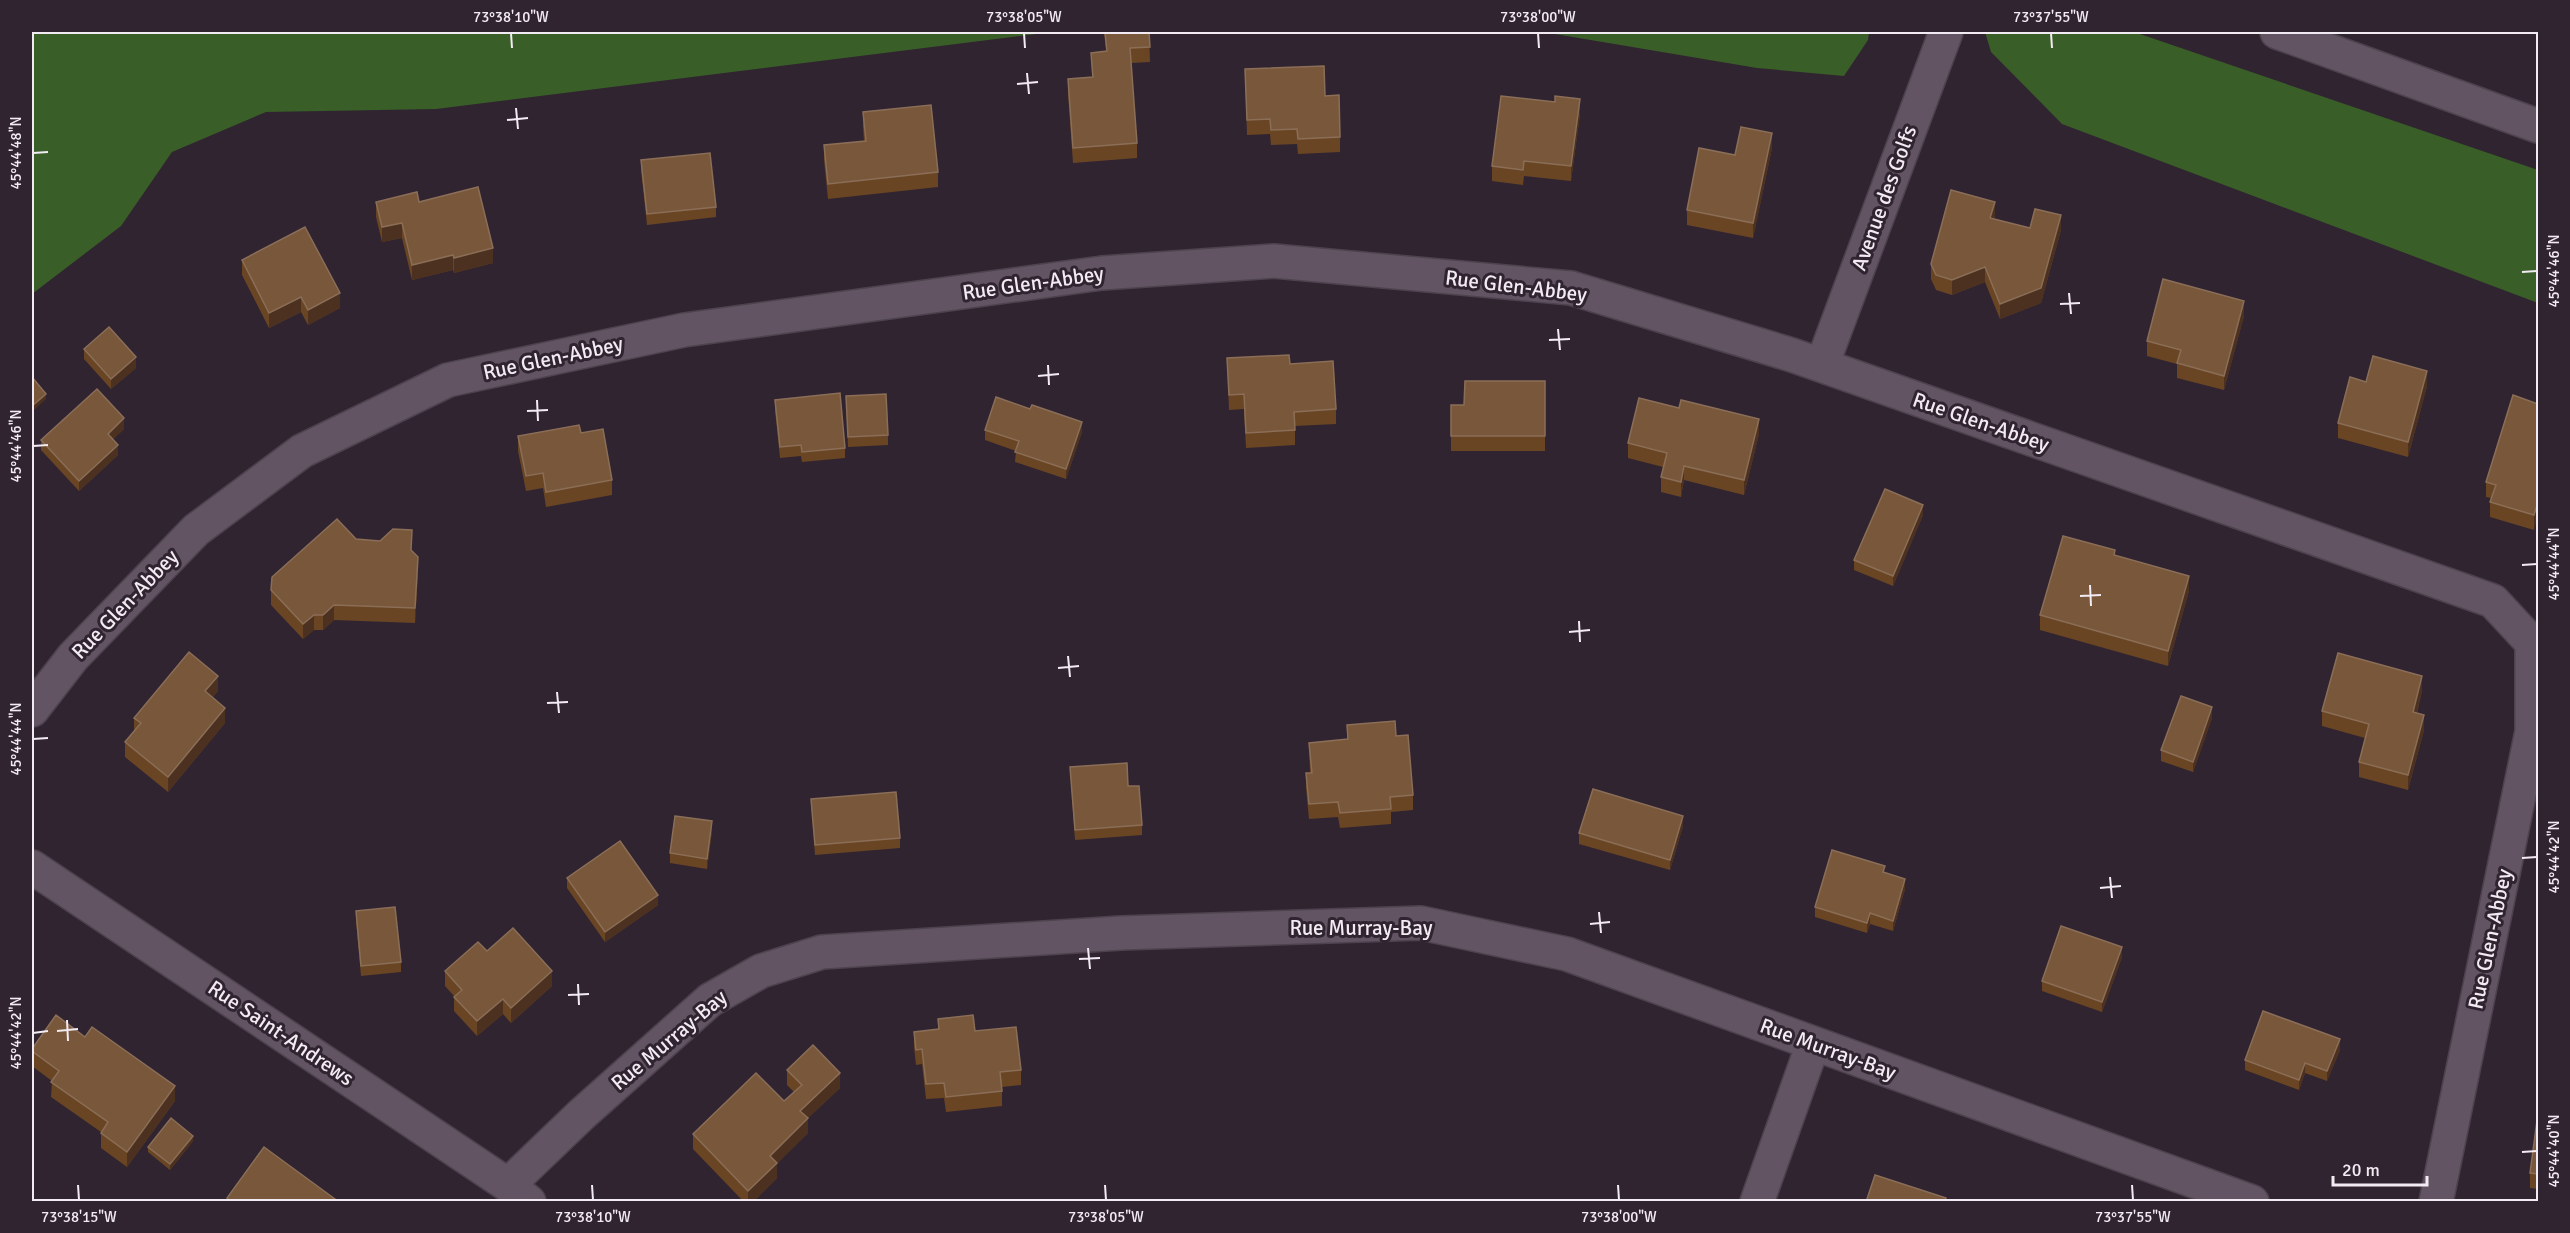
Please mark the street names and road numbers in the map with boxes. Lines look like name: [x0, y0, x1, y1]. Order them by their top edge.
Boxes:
street label: Avenue des Golfs: [1846, 122, 1922, 274]
street label: Rue Glen-Abbey: [961, 260, 1106, 306]
street label: Rue Glen-Abbey: [1444, 264, 1589, 308]
street label: Rue Glen-Abbey: [481, 330, 626, 386]
street label: Rue Glen-Abbey: [1909, 387, 2053, 458]
street label: Rue Glen-Abbey: [66, 544, 184, 664]
street label: Rue Glen-Abbey: [2462, 866, 2518, 1011]
street label: Rue Murray-Bay: [1290, 915, 1433, 941]
street label: Rue Saint-Andrews: [203, 975, 359, 1091]
street label: Rue Murray-Bay: [606, 984, 732, 1096]
street label: Rue Murray-Bay: [1756, 1012, 1900, 1086]

